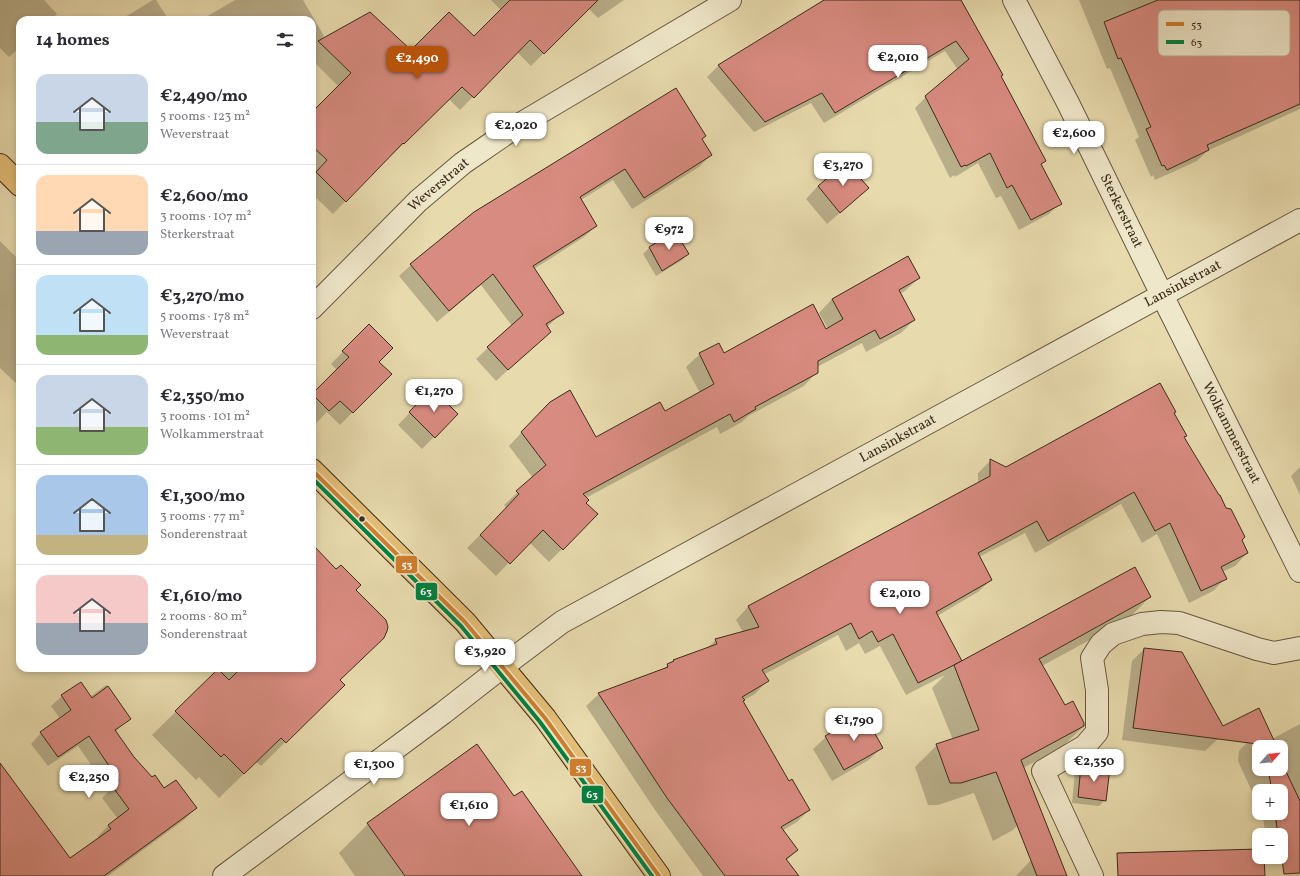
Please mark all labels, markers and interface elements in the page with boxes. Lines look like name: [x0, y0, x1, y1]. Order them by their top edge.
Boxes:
legend: [1158, 10, 1290, 56]
text: 53: [1191, 18, 1202, 33]
text: 14 homes: [36, 29, 110, 52]
icon: filters: [274, 29, 296, 51]
text: 63: [1191, 36, 1202, 51]
pin: €2,010: [865, 45, 931, 79]
pin: €2,490: [384, 46, 450, 80]
text: €2,010: [877, 49, 919, 67]
text: €2,490: [396, 50, 438, 68]
text: €2,490/mo: [160, 85, 248, 108]
icon: home: [68, 90, 116, 138]
text: 5 rooms · 123 m²: [160, 108, 250, 126]
pin: €2,020: [483, 113, 549, 147]
text: €2,020: [495, 117, 537, 135]
pin: €2,600: [1041, 121, 1107, 155]
text: €2,600: [1052, 125, 1096, 143]
text: Weverstraat: [160, 126, 229, 144]
pin: €3,270: [810, 153, 876, 187]
street label: Weverstraat: [404, 154, 474, 216]
text: €3,270: [823, 157, 863, 175]
street label: Sterkerstraat: [1095, 171, 1147, 251]
text: €2,600/mo: [160, 185, 248, 208]
icon: home: [68, 191, 116, 239]
text: 3 rooms · 107 m²: [160, 208, 251, 226]
pin: €972: [645, 217, 693, 251]
text: €972: [654, 221, 684, 239]
text: Sterkerstraat: [160, 226, 235, 244]
street label: Lansinkstraat: [1141, 256, 1225, 312]
text: €3,270/mo: [160, 285, 244, 308]
icon: home: [68, 291, 116, 339]
text: 5 rooms · 178 m²: [160, 308, 249, 326]
text: Weverstraat: [160, 326, 229, 344]
pin: €1,270: [401, 379, 467, 413]
street label: Wolkammerstraat: [1197, 379, 1265, 487]
text: €1,270: [415, 383, 453, 401]
text: €2,350/mo: [160, 385, 245, 408]
icon: home: [68, 391, 116, 439]
text: 3 rooms · 101 m²: [160, 408, 250, 426]
street label: Lansinkstraat: [856, 410, 940, 468]
text: Wolkammerstraat: [160, 426, 264, 444]
text: €1,300/mo: [160, 485, 245, 508]
icon: home: [68, 491, 116, 539]
text: 3 rooms · 77 m²: [160, 508, 245, 526]
unlabelled marker: [357, 514, 367, 524]
text: Sonderenstraat: [160, 526, 248, 544]
line badge: 53: [395, 555, 418, 574]
text: 53: [402, 558, 413, 573]
pin: €2,010: [867, 581, 933, 615]
line badge: 63: [415, 582, 438, 601]
text: €1,610/mo: [160, 585, 242, 608]
text: 63: [420, 585, 432, 600]
text: €2,010: [879, 585, 921, 603]
icon: home: [68, 591, 116, 639]
text: 2 rooms · 80 m²: [160, 608, 247, 626]
text: Sonderenstraat: [160, 626, 248, 644]
pin: €3,920: [452, 639, 518, 673]
text: €3,920: [464, 643, 506, 661]
pin: €1,790: [821, 708, 887, 742]
text: €1,790: [834, 712, 874, 730]
north arrow: [1252, 740, 1288, 776]
map controls: [1252, 740, 1288, 864]
pin: €2,350: [1061, 749, 1127, 783]
pin: €1,300: [341, 752, 407, 786]
text: €2,350: [1074, 753, 1114, 771]
text: €1,300: [354, 756, 394, 774]
line badge: 53: [569, 758, 592, 777]
text: 53: [576, 761, 587, 776]
pin: €2,250: [56, 765, 122, 799]
text: €2,250: [69, 769, 110, 787]
button: +: [1252, 784, 1288, 820]
line badge: 63: [581, 785, 604, 804]
text: 63: [586, 788, 598, 803]
pin: €1,610: [436, 793, 502, 827]
text: €1,610: [450, 797, 488, 815]
button: −: [1252, 828, 1288, 864]

